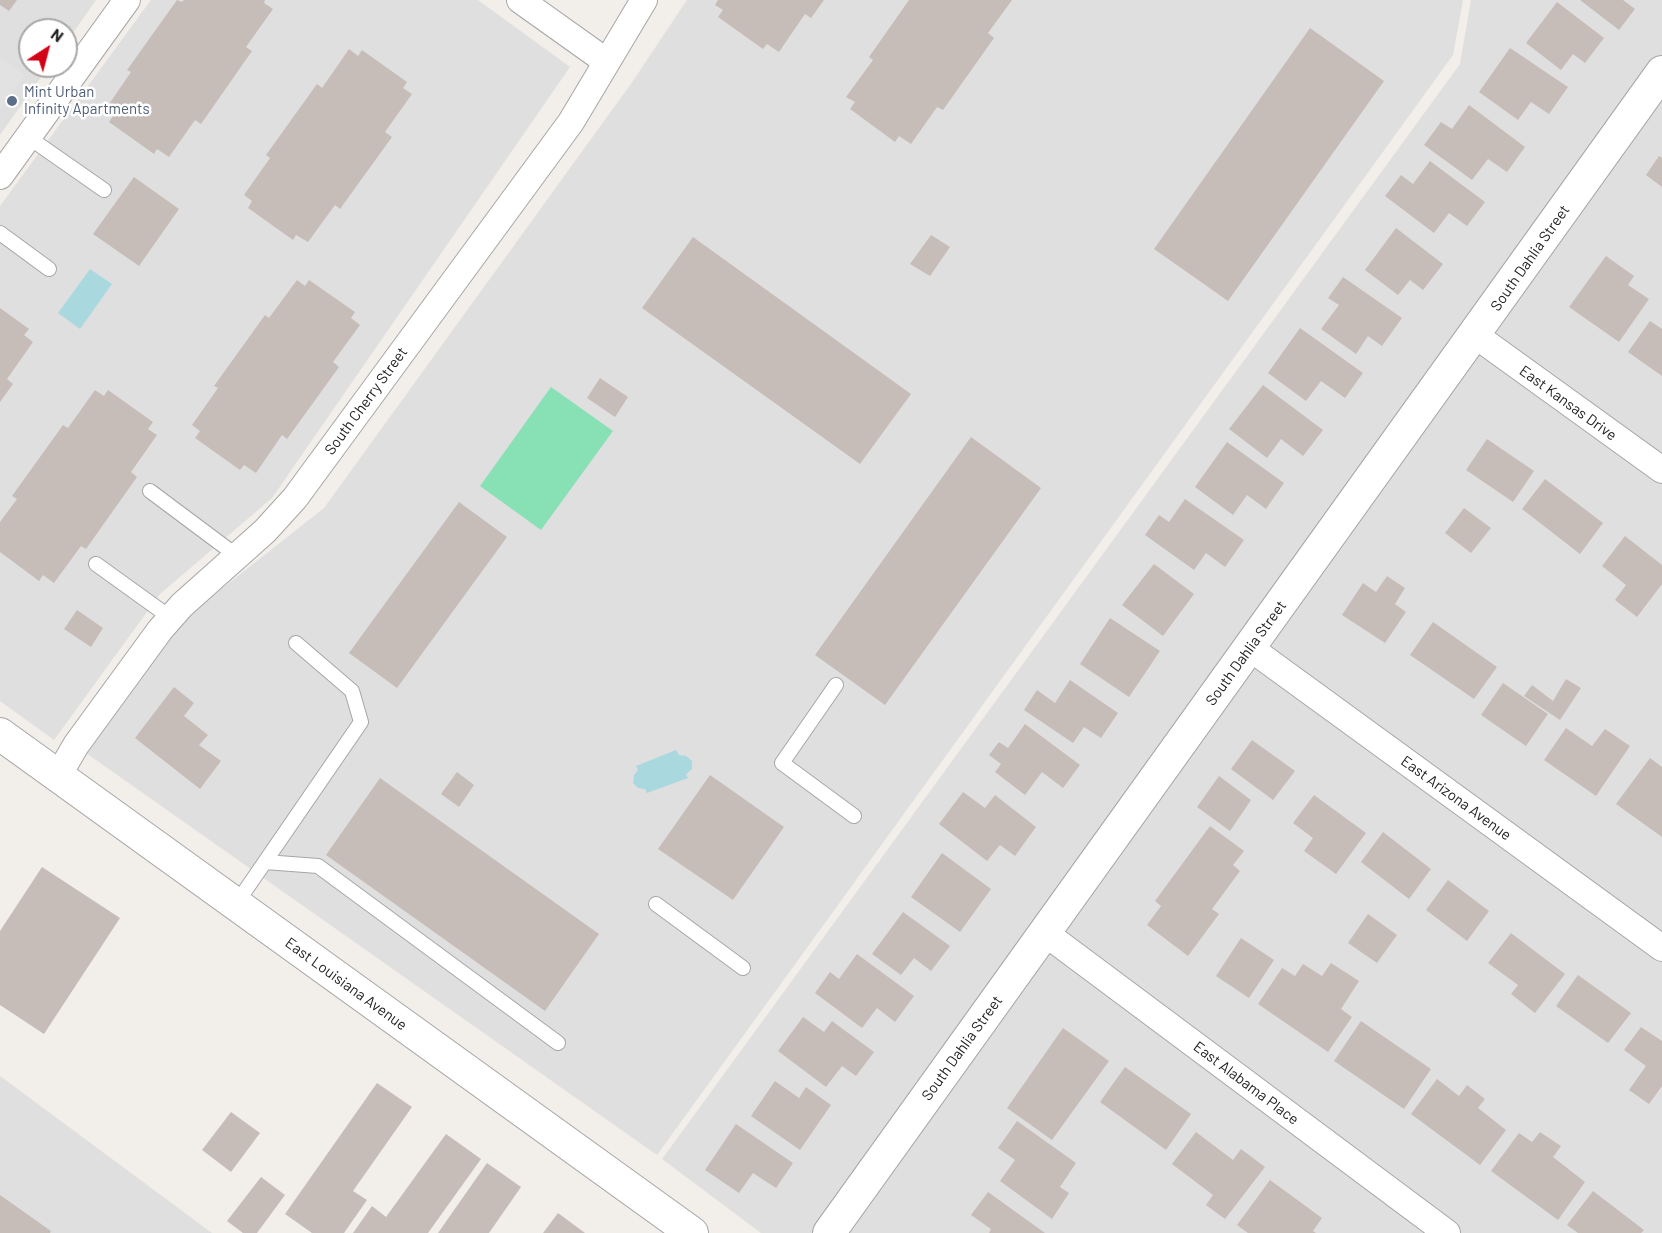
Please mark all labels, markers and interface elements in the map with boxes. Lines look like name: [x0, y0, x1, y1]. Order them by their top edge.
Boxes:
north arrow: [18, 18, 78, 78]
text: N: [48, 24, 68, 45]
place label: Mint Urban Infinity Apartments: [24, 83, 150, 118]
marker: Mint Urban Infinity Apartments: [5, 94, 19, 108]
street label: South Dahlia Street: [1487, 202, 1573, 314]
street label: South Cherry Street: [321, 344, 411, 458]
street label: East Kansas Drive: [1516, 362, 1620, 444]
street label: South Dahlia Street: [1202, 597, 1290, 709]
street label: East Arizona Avenue: [1397, 752, 1515, 844]
street label: East Louisiana Avenue: [282, 934, 410, 1034]
street label: South Dahlia Street: [918, 992, 1006, 1104]
street label: East Alabama Place: [1190, 1038, 1302, 1128]

